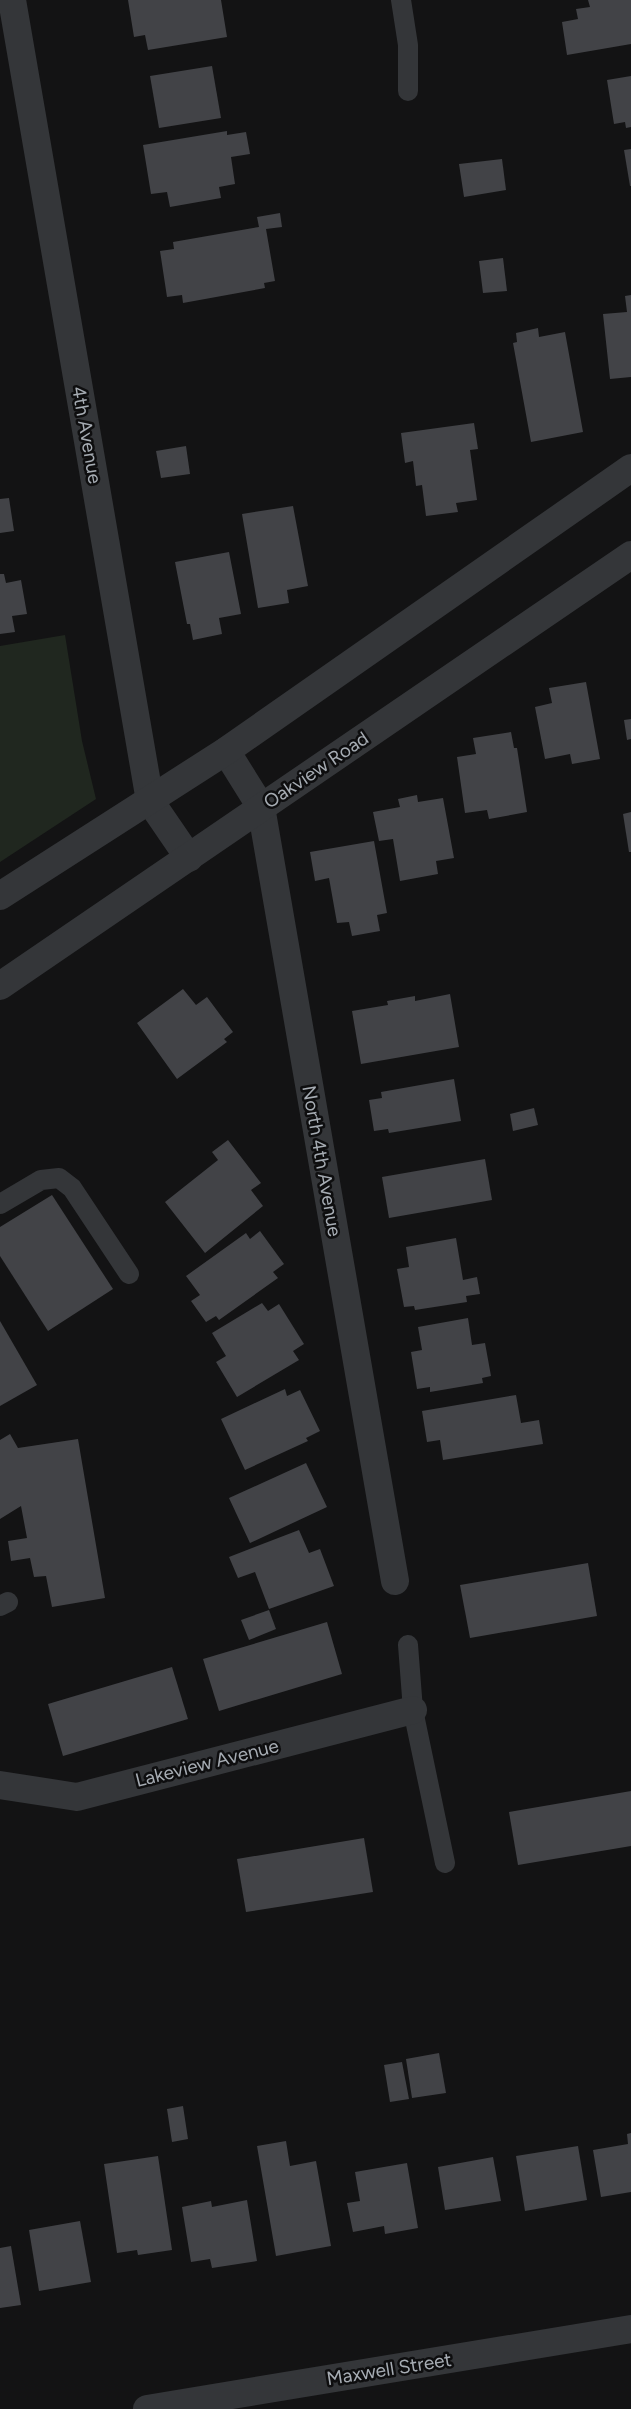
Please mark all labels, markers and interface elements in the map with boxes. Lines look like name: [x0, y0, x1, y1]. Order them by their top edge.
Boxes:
street label: 4th Avenue: [67, 384, 107, 486]
street label: Oakview Road: [259, 727, 373, 813]
street label: North 4th Avenue: [297, 1084, 347, 1238]
street label: Lakeview Avenue: [133, 1734, 281, 1792]
street label: Maxwell Street: [325, 2348, 453, 2390]

